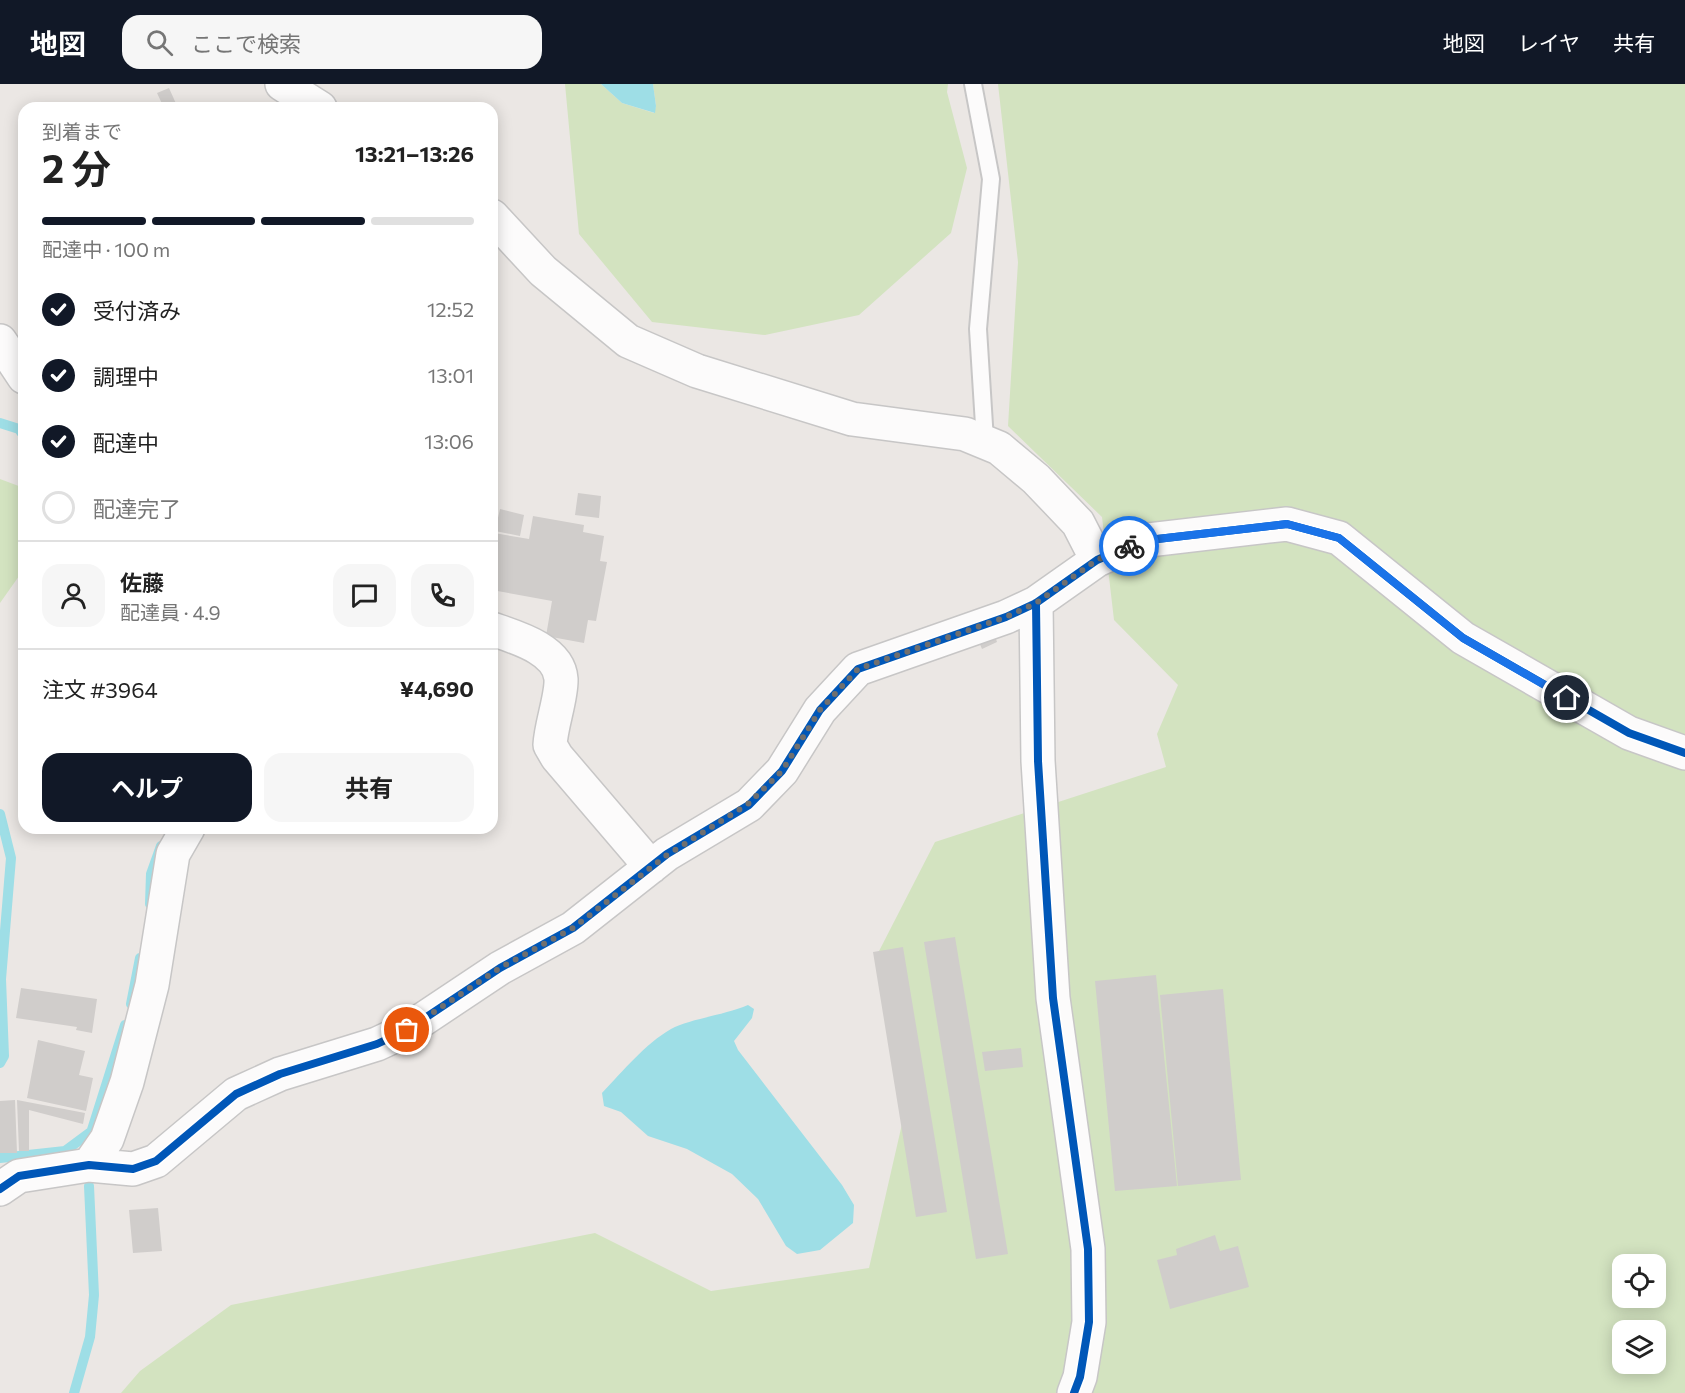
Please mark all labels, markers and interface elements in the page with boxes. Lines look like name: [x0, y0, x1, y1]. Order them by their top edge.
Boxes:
search box: [122, 15, 542, 69]
text: 地図: [30, 26, 86, 60]
icon: search: [143, 26, 176, 59]
text: ここで検索: [191, 30, 301, 57]
text: 地図: [1443, 30, 1485, 55]
text: レイヤ: [1518, 30, 1580, 55]
text: 共有: [1613, 30, 1655, 55]
text: 到着まで: [42, 119, 122, 143]
text: 13:21–13:26: [355, 140, 474, 167]
text: 2 分: [42, 143, 111, 191]
text: 配達中 · 100 m: [42, 237, 170, 261]
icon: check: [42, 293, 75, 326]
text: 受付済み: [93, 297, 181, 324]
text: 12:52: [427, 297, 474, 321]
icon: check: [42, 359, 75, 392]
text: 調理中: [93, 363, 159, 390]
text: 13:01: [428, 363, 474, 387]
icon: check: [42, 425, 75, 458]
text: 配達中: [93, 429, 159, 456]
text: 13:06: [424, 429, 474, 453]
text: 配達完了: [93, 495, 181, 522]
courier: [1099, 516, 1159, 576]
icon: bike: [1113, 530, 1146, 563]
button: person: [42, 564, 105, 627]
button: chat: [333, 564, 396, 627]
button: phone: [411, 564, 474, 627]
text: 佐藤: [120, 569, 164, 596]
text: 配達員 · 4.9: [120, 600, 221, 624]
pin: [1541, 672, 1592, 723]
text: ¥4,690: [400, 675, 474, 702]
text: 注文 #3964: [42, 676, 158, 703]
icon: home: [1550, 681, 1583, 714]
button: ヘルプ: [42, 753, 252, 822]
button: 共有: [264, 753, 474, 822]
pin: [381, 1004, 432, 1055]
icon: bag: [390, 1013, 423, 1046]
map controls: [1612, 1254, 1666, 1374]
button: locate: [1612, 1254, 1666, 1308]
button: layers: [1612, 1320, 1666, 1374]

